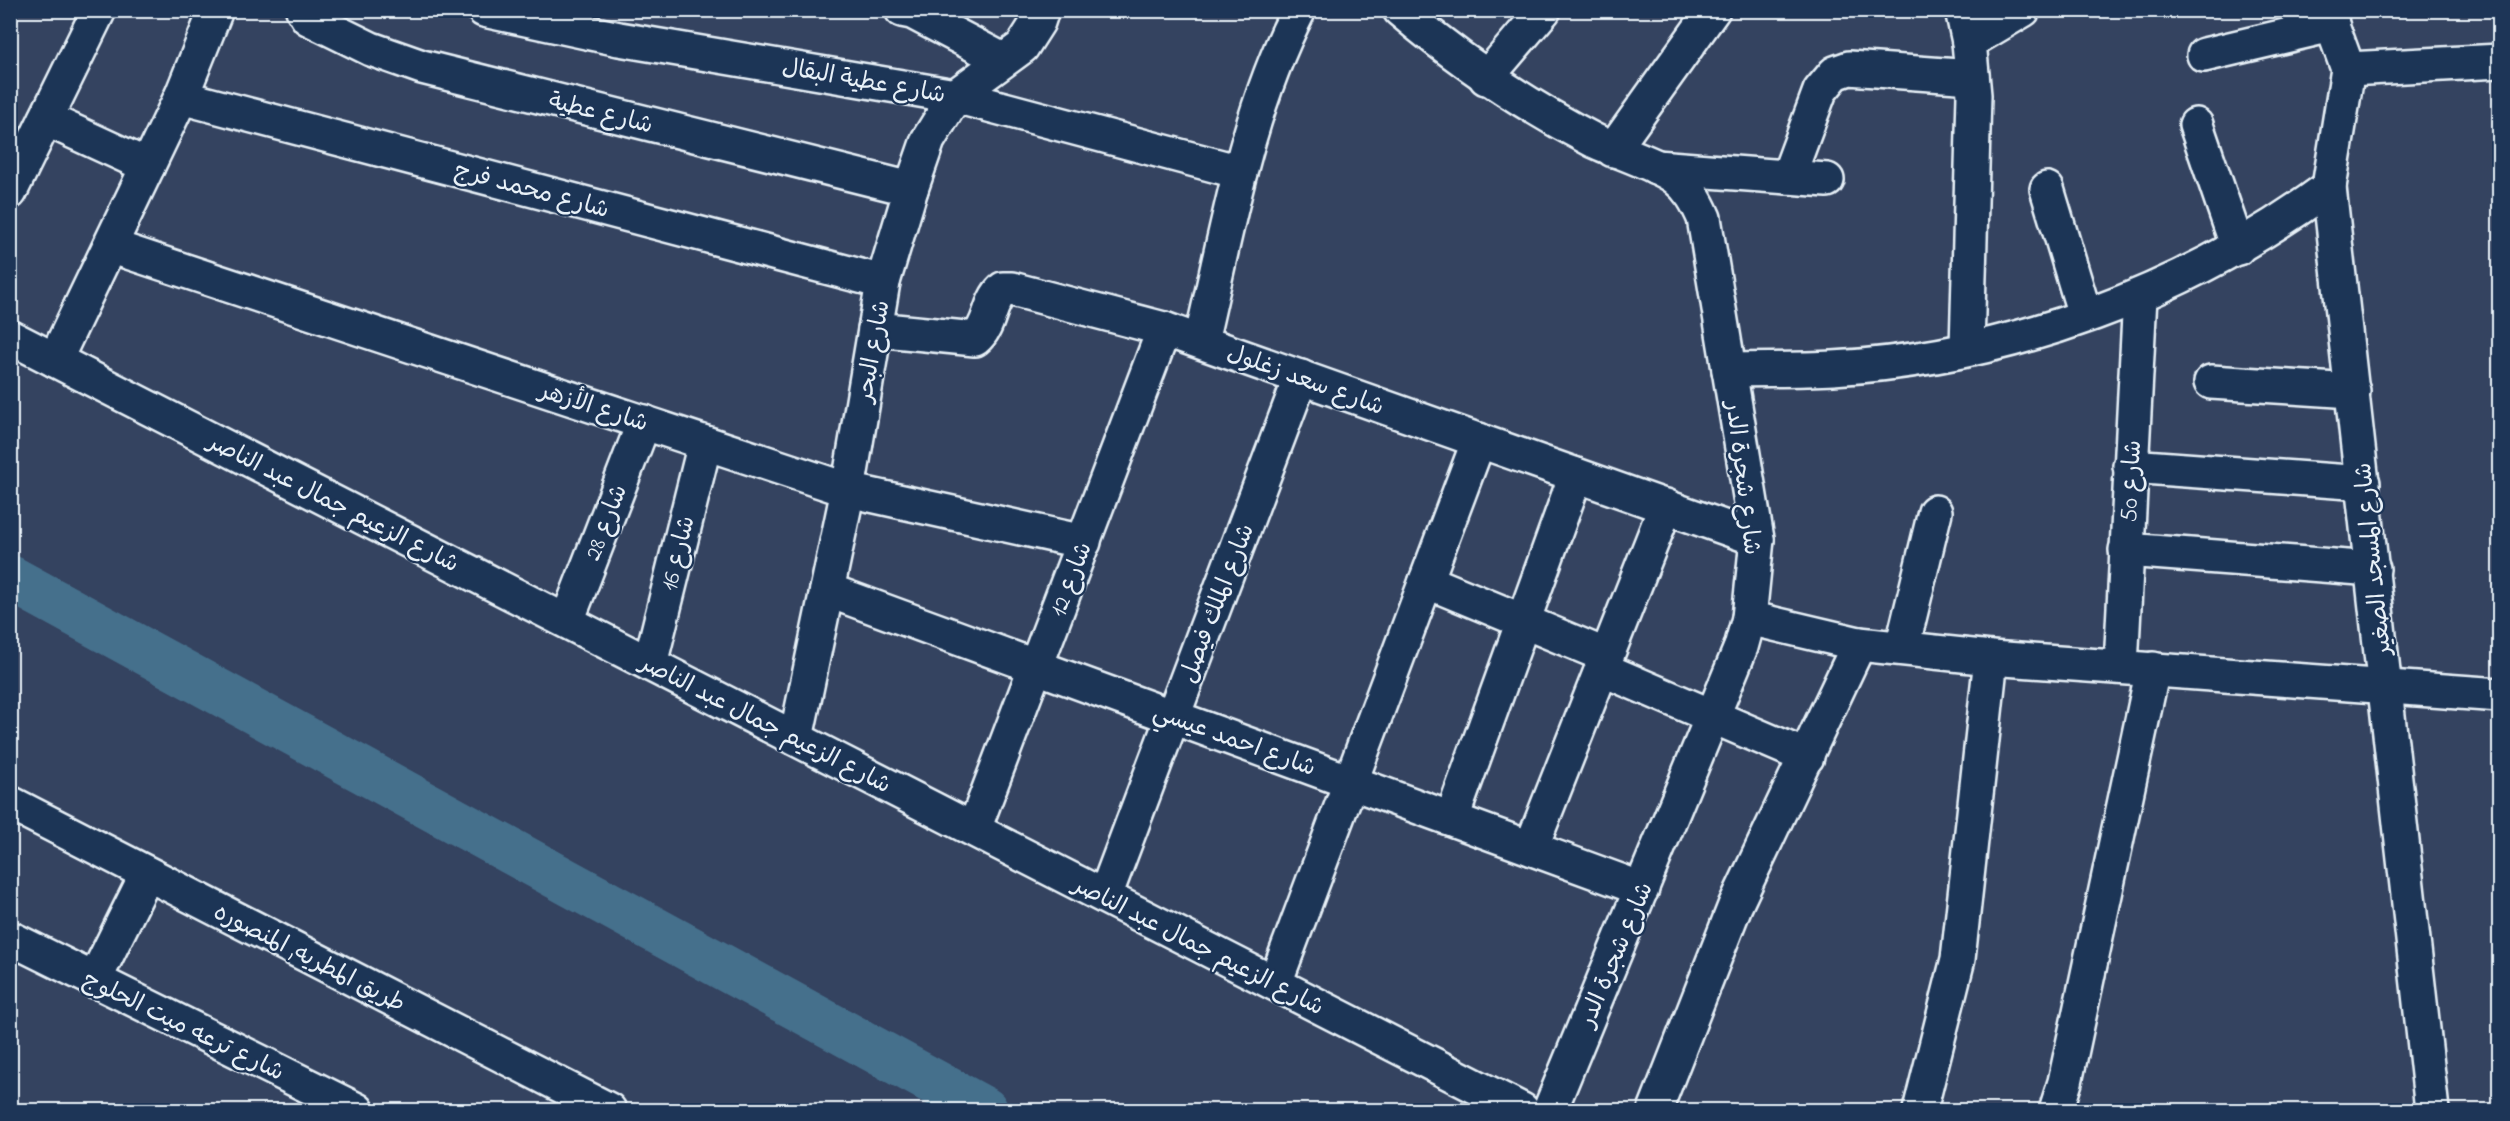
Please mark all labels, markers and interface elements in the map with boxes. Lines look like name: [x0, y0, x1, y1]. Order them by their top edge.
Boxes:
street label: شارع عطية البقال: [779, 51, 948, 114]
street label: شارع عطية: [545, 85, 656, 144]
street label: شارع محمد فرج: [450, 154, 613, 229]
street label: شارع البحر: [848, 298, 901, 407]
street label: شارع سعد زغلول: [1222, 337, 1389, 426]
street label: شارع الأزهر: [532, 372, 653, 442]
street label: شارع شجرة الدر: [1714, 398, 1768, 557]
street label: شارع الزعيم جمال عبد الناصر: [199, 425, 465, 583]
street label: شارع 50: [2113, 439, 2152, 523]
street label: شارع المسجد الصغير: [2347, 461, 2402, 659]
street label: شارع 28: [577, 480, 638, 566]
street label: شارع 16: [653, 512, 706, 595]
street label: شارع الملك فيصل: [1172, 519, 1265, 689]
street label: شارع 12: [1042, 537, 1103, 622]
street label: شارع الزعيم جمال عبد الناصر: [631, 646, 897, 804]
street label: شارع احمد عيسي: [1148, 696, 1320, 788]
street label: شارع الزعيم جمال عبد الناصر: [1064, 868, 1330, 1026]
street label: شارع شجرة الدر: [1570, 877, 1664, 1035]
street label: طريق المطريه, المنصوره: [207, 896, 411, 1023]
street label: شارع ترعه ميت الحلوج: [76, 963, 290, 1091]

